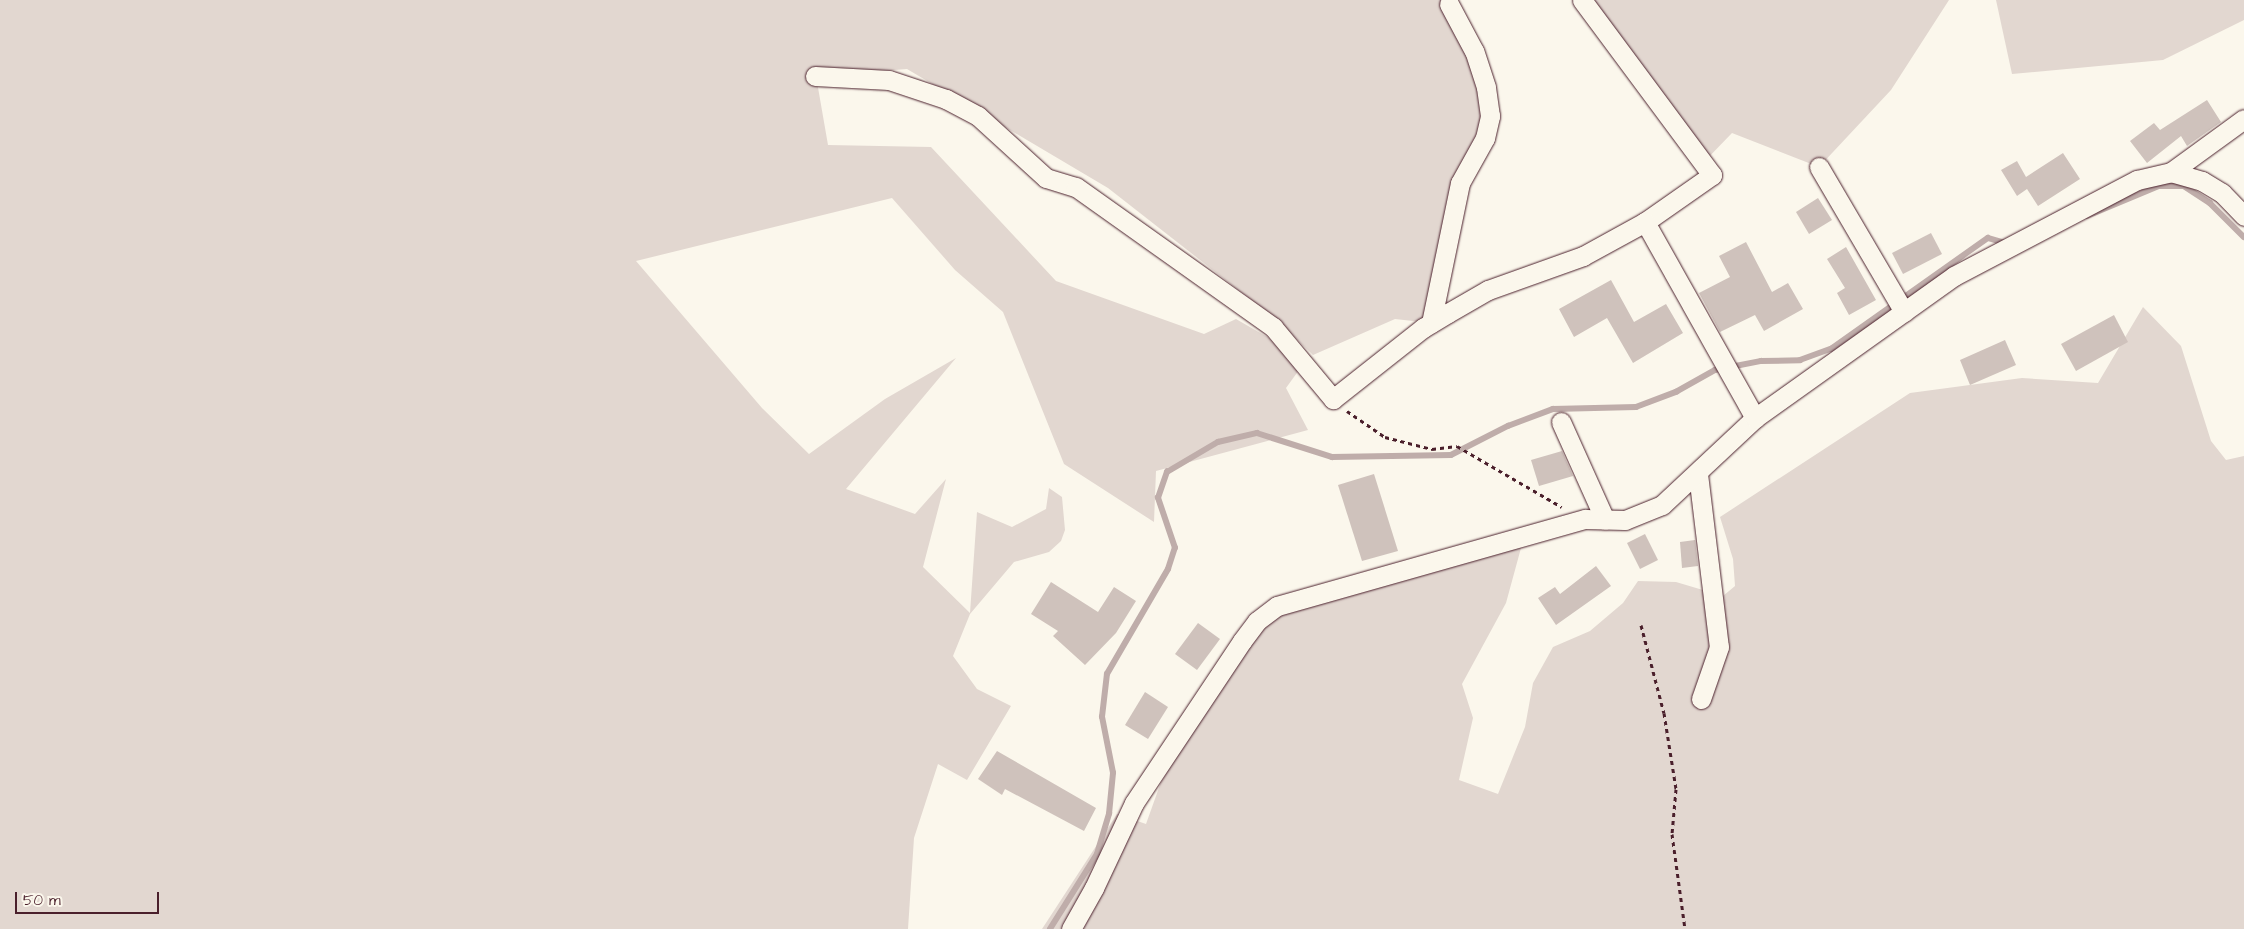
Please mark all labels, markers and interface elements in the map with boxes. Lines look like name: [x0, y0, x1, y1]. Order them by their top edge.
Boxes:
scale bar: [18, 882, 161, 914]
text: 50 m: [23, 890, 61, 911]

